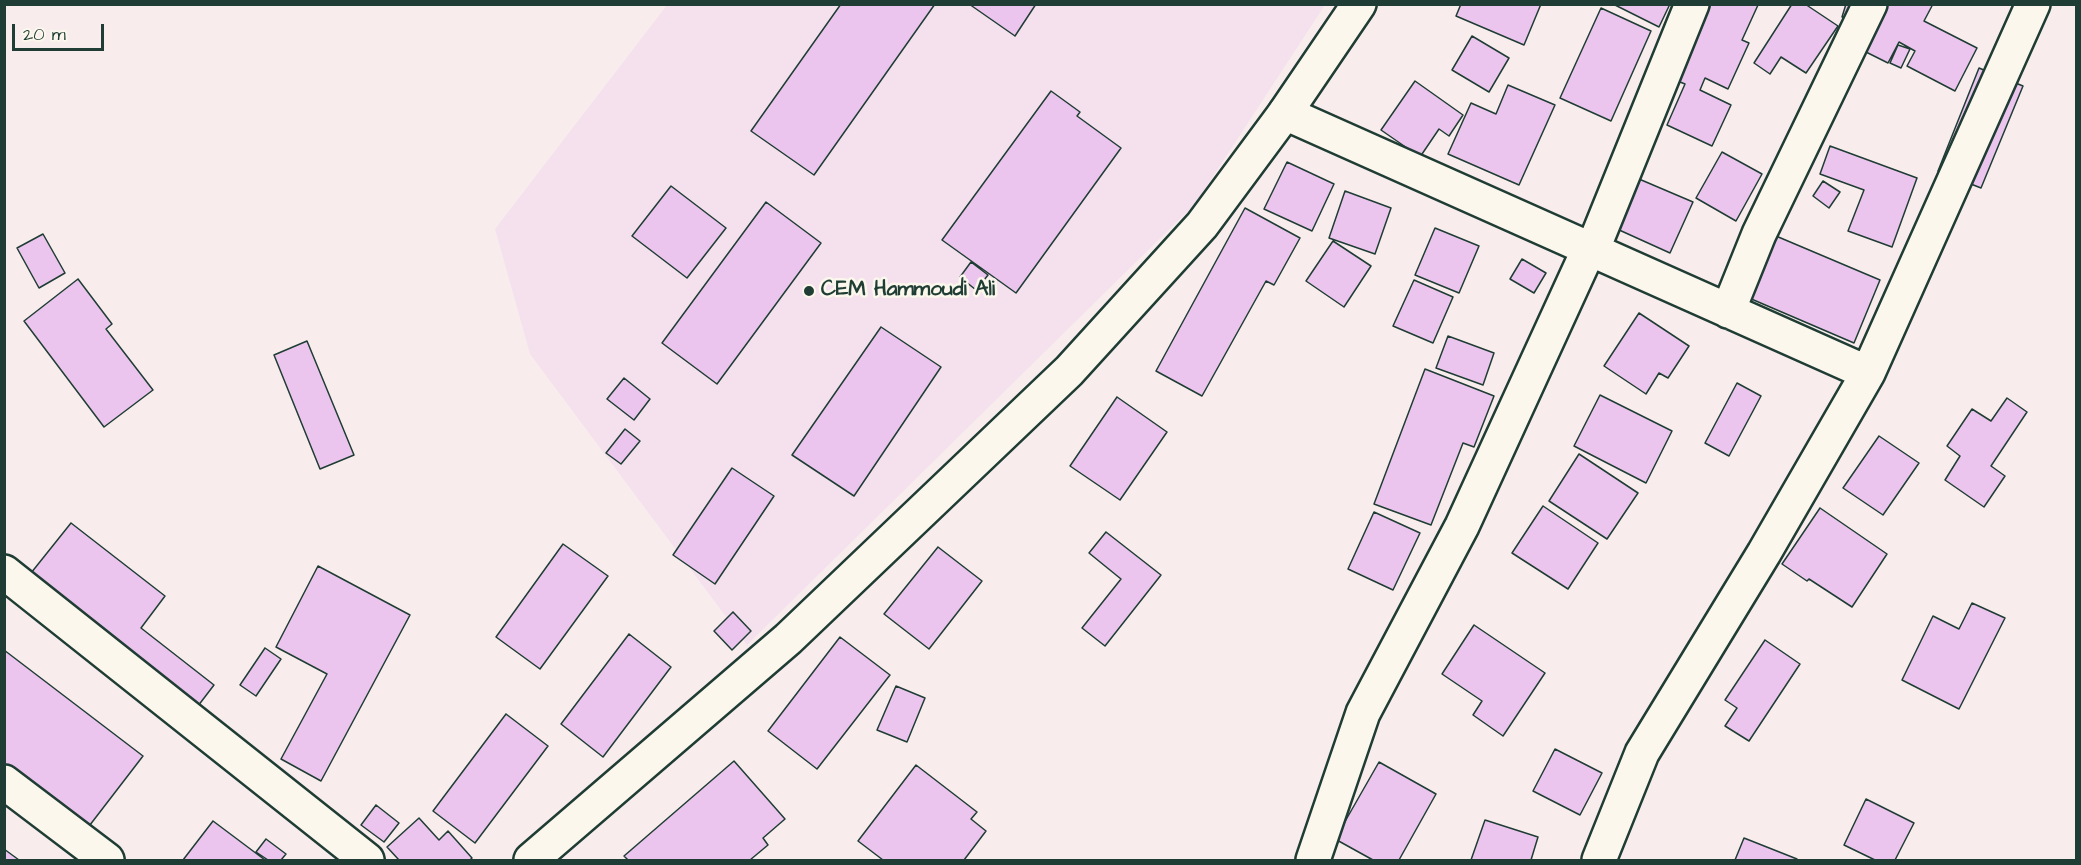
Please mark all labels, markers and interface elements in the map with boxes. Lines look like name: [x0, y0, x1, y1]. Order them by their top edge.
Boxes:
scale bar: [15, 12, 106, 50]
text: 20 m: [23, 22, 66, 47]
place label: CEM Hammoudi Ali: [821, 278, 995, 304]
marker: CEM Hammoudi Ali: [802, 284, 816, 298]

